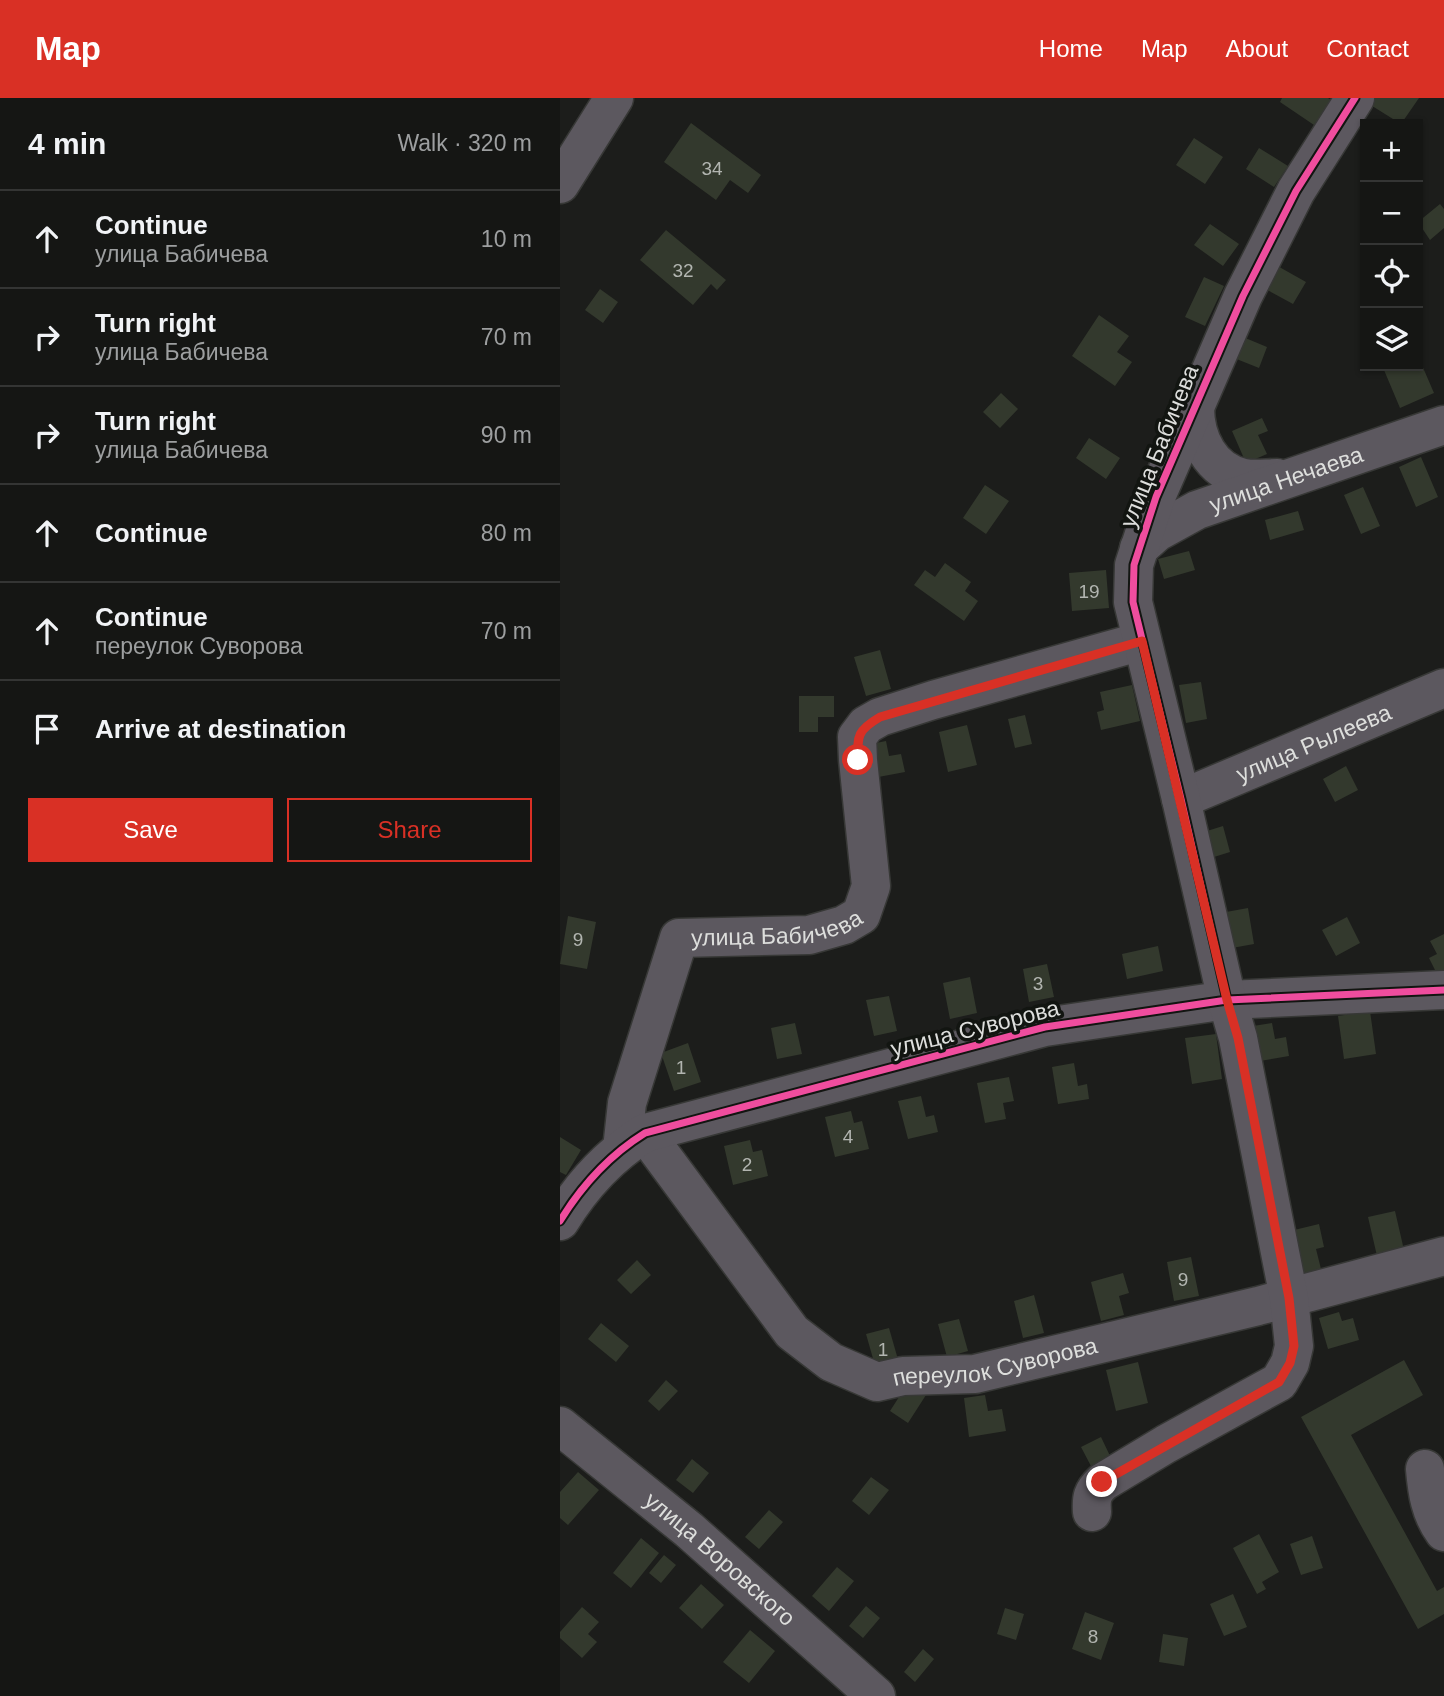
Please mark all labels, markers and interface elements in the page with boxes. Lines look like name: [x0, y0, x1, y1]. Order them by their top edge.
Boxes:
text: Map: [35, 30, 101, 67]
text: Home: [1039, 35, 1103, 62]
text: Map: [1141, 35, 1188, 62]
text: About: [1226, 35, 1288, 62]
text: Contact: [1326, 35, 1409, 62]
map controls: [1360, 119, 1423, 371]
button: +: [1360, 119, 1423, 182]
text: 4 min: [28, 127, 106, 160]
text: Walk · 320 m: [397, 130, 532, 156]
house number: 34: [701, 158, 723, 179]
button: −: [1360, 182, 1423, 245]
text: Continue: [95, 210, 208, 240]
icon: ahead: [28, 220, 66, 258]
text: 10 m: [481, 226, 532, 252]
text: улица Бабичева: [95, 241, 268, 267]
button: locate: [1360, 245, 1423, 308]
house number: 32: [672, 260, 694, 281]
text: Turn right: [95, 308, 216, 338]
button: layers: [1360, 308, 1423, 371]
icon: right: [28, 318, 66, 356]
text: 70 m: [481, 324, 532, 350]
text: улица Бабичева: [95, 339, 268, 365]
street label: улица Бабичева: [1115, 361, 1204, 531]
text: Turn right: [95, 406, 216, 436]
icon: right: [28, 416, 66, 454]
text: 90 m: [481, 422, 532, 448]
text: улица Бабичева: [95, 437, 268, 463]
street label: улица Нечаева: [1206, 441, 1367, 518]
icon: ahead: [28, 514, 66, 552]
text: Continue: [95, 518, 208, 548]
text: 80 m: [481, 520, 532, 546]
house number: 19: [1078, 581, 1100, 602]
text: Continue: [95, 602, 208, 632]
icon: ahead: [28, 612, 66, 650]
text: 70 m: [481, 618, 532, 644]
text: переулок Суворова: [95, 633, 303, 659]
street label: улица Рылеева: [1232, 699, 1395, 787]
icon: arrive: [28, 710, 66, 748]
text: Arrive at destination: [95, 714, 346, 744]
route start: [842, 744, 873, 775]
button: Save: [28, 798, 273, 862]
button: Share: [287, 798, 532, 862]
street label: улица Бабичева: [691, 904, 867, 951]
house number: 9: [573, 929, 583, 950]
house number: 3: [1033, 973, 1043, 994]
street label: улица Суворова: [888, 994, 1062, 1062]
house number: 1: [676, 1057, 686, 1078]
house number: 4: [843, 1126, 854, 1147]
house number: 2: [742, 1154, 752, 1175]
house number: 9: [1178, 1269, 1188, 1290]
street label: переулок Суворова: [890, 1332, 1100, 1391]
house number: 1: [878, 1339, 888, 1360]
route end: [1086, 1466, 1117, 1497]
street label: улица Воровского: [640, 1487, 801, 1631]
house number: 8: [1088, 1626, 1098, 1647]

